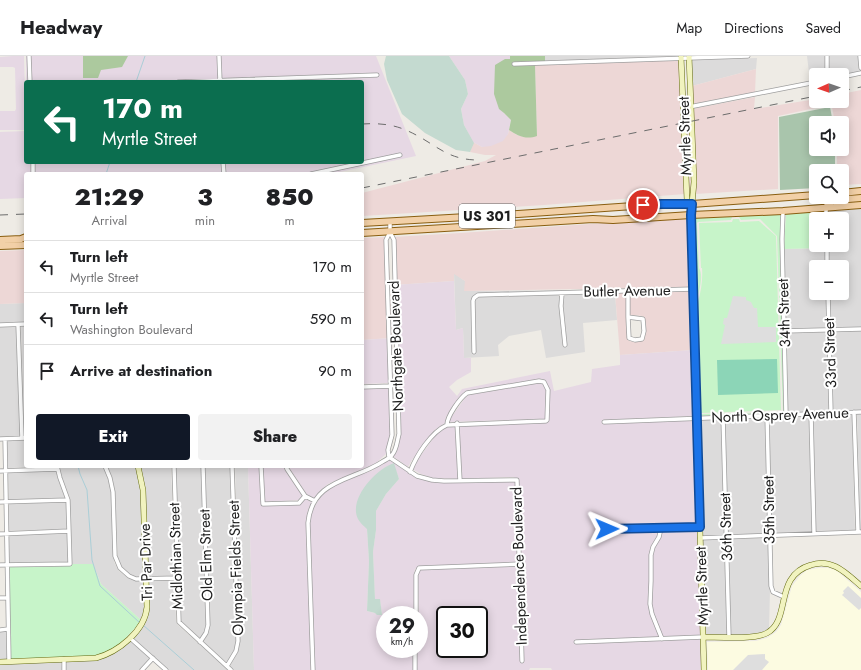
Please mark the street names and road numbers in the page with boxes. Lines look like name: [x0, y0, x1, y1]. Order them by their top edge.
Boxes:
street label: Myrtle Street: [673, 96, 697, 176]
road number: US 301: [459, 204, 515, 228]
street label: 34th Street: [772, 278, 796, 348]
street label: Butler Avenue: [583, 279, 671, 303]
street label: Northgate Boulevard: [383, 280, 409, 412]
street label: 33rd Street: [818, 317, 842, 389]
street label: North Osprey Avenue: [711, 402, 849, 428]
street label: 35th Street: [757, 475, 781, 544]
street label: Independence Boulevard: [505, 486, 533, 646]
street label: 36th Street: [714, 492, 738, 562]
street label: Olympia Fields Street: [223, 500, 249, 636]
street label: Midlothian Street: [163, 502, 189, 610]
street label: Old Elm Street: [193, 508, 219, 601]
street label: Tri Par Drive: [134, 523, 158, 601]
street label: Myrtle Street: [690, 546, 714, 626]

